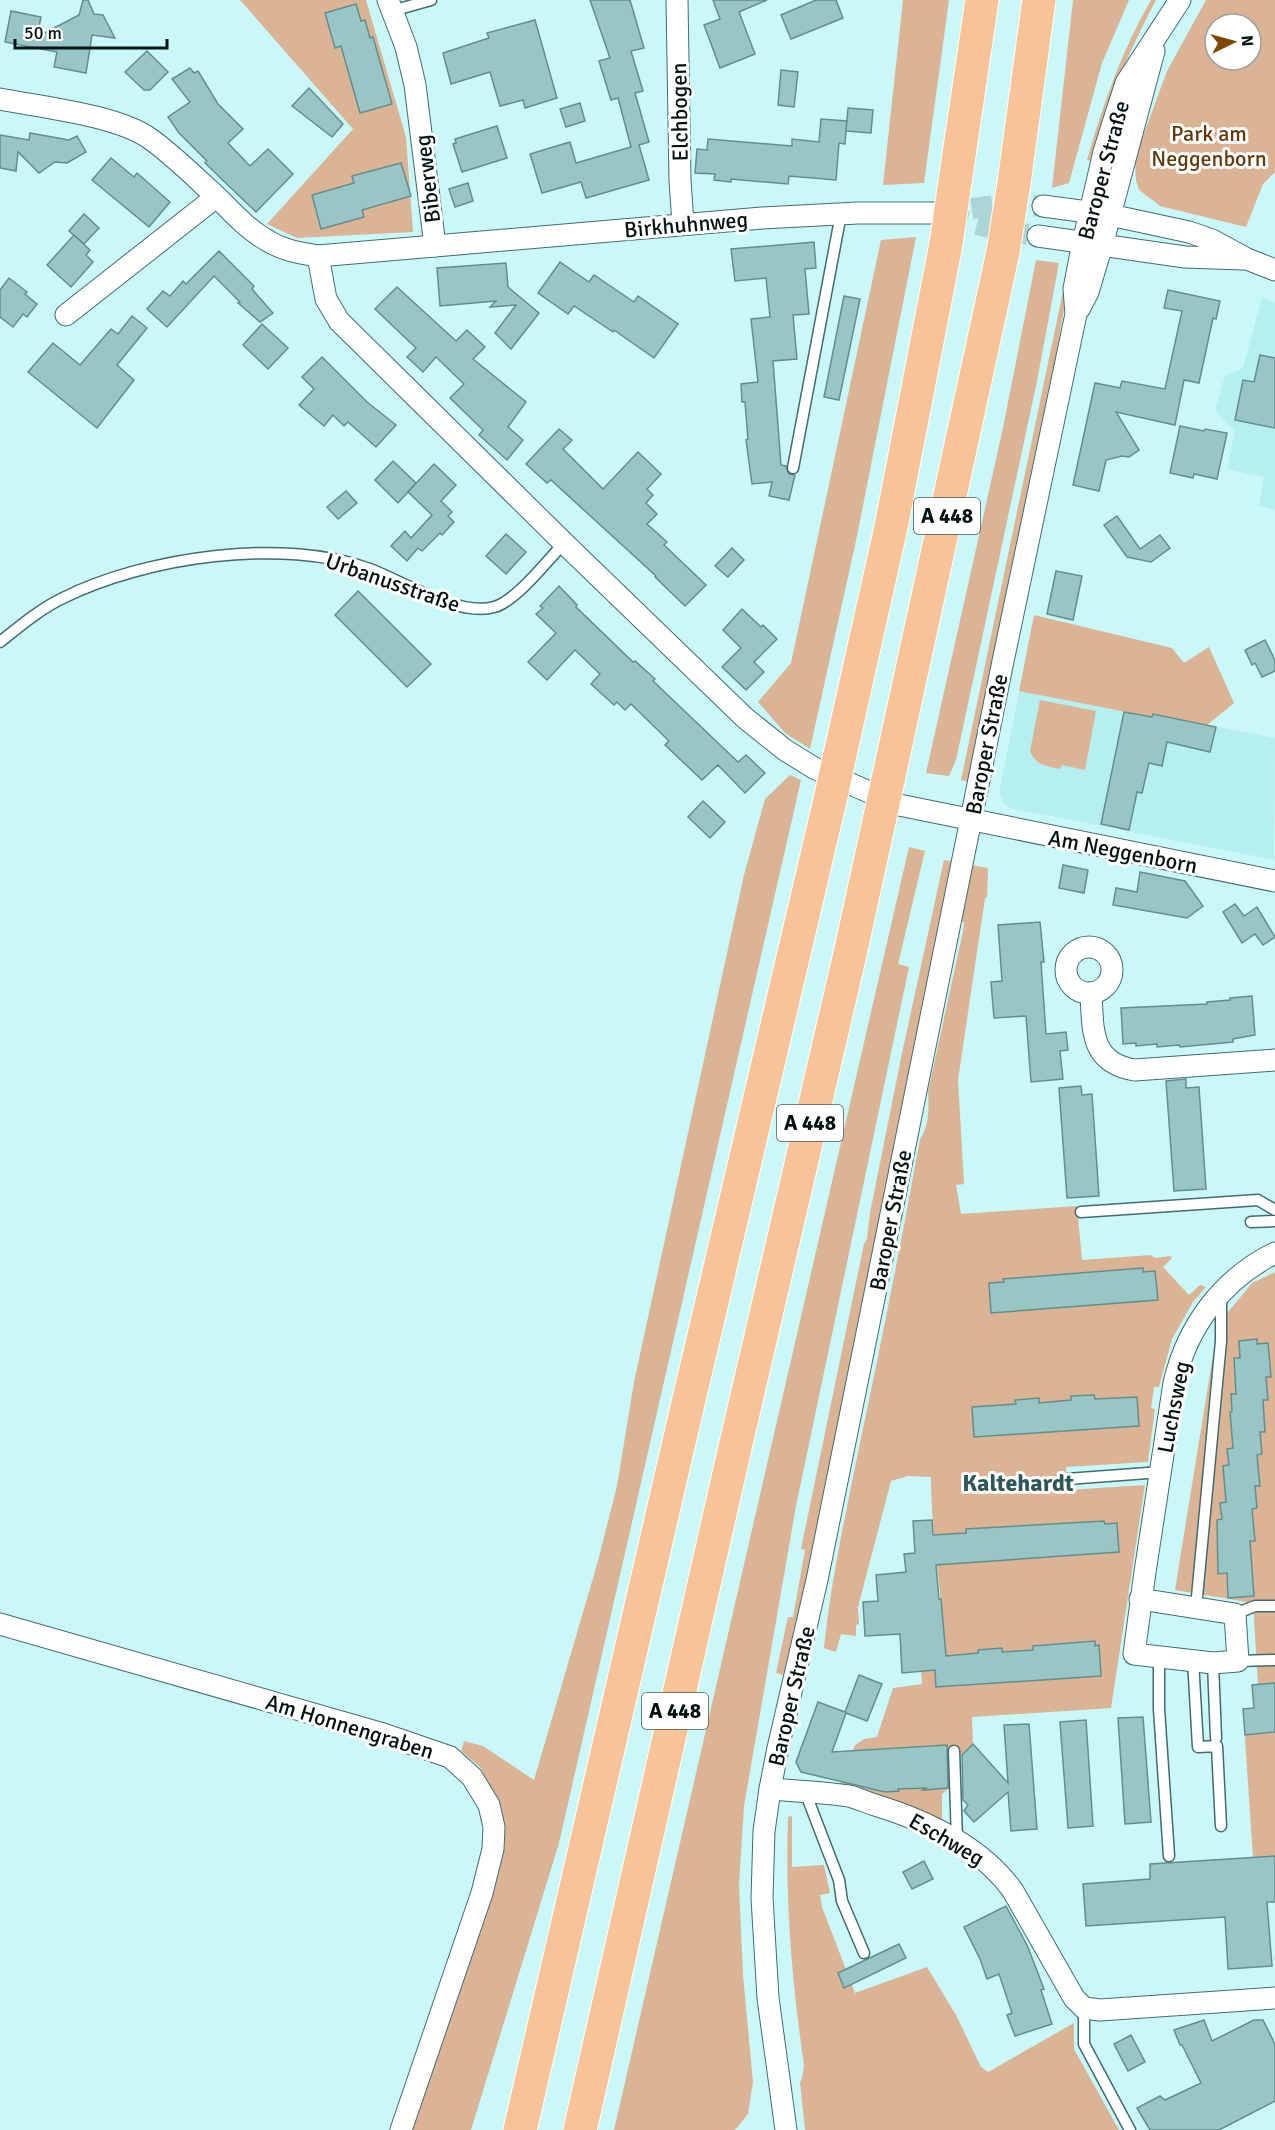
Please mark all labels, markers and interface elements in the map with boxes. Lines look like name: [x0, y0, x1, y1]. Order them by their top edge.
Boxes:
scale bar: [15, 12, 166, 50]
north arrow: [1203, 12, 1263, 72]
text: 50 m: [24, 22, 62, 44]
text: N: [1236, 34, 1257, 47]
street label: Elchbogen: [665, 62, 694, 162]
street label: Baroper Straße: [1072, 98, 1135, 243]
park label: Park am Neggenborn: [1151, 120, 1267, 172]
street label: Biberweg: [409, 133, 446, 225]
street label: Birkhuhnweg: [623, 206, 749, 243]
road number: A 448: [914, 498, 980, 534]
street label: Urbanusstraße: [322, 547, 464, 618]
street label: Baroper Straße: [960, 671, 1013, 817]
street label: Am Neggenborn: [1046, 824, 1200, 879]
road number: A 448: [777, 1105, 843, 1141]
street label: Baroper Straße: [864, 1147, 917, 1293]
street label: Luchsweg: [1151, 1359, 1196, 1455]
district label: Kaltehardt: [962, 1468, 1074, 1498]
street label: Baroper Straße: [762, 1623, 821, 1769]
street label: Am Honnengraben: [262, 1688, 437, 1765]
road number: A 448: [642, 1693, 708, 1729]
street label: Eschweg: [904, 1807, 989, 1872]

